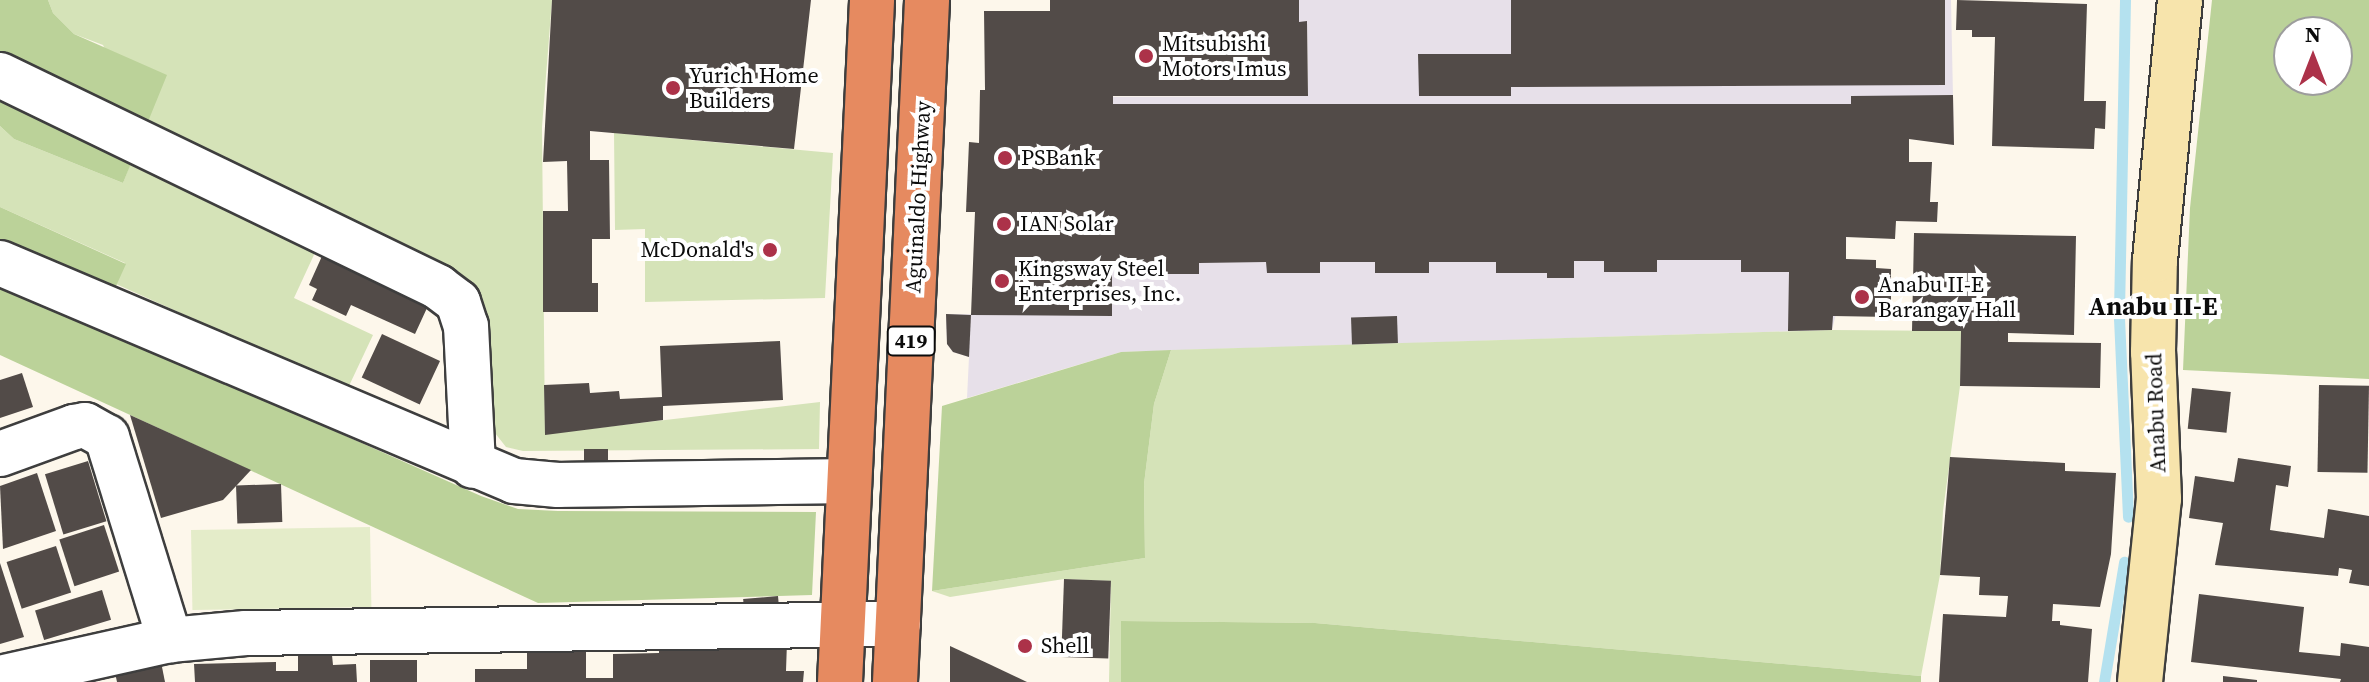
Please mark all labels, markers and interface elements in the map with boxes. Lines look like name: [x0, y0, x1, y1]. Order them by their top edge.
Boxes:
north arrow: [2273, 16, 2353, 96]
text: N: [2305, 19, 2321, 49]
place label: Mitsubishi Motors Imus: [1162, 30, 1286, 82]
marker: Mitsubishi Motors Imus: [1137, 47, 1155, 65]
place label: Yurich Home Builders: [689, 62, 819, 114]
marker: Yurich Home Builders: [664, 79, 682, 97]
street label: Aguinaldo Highway: [900, 100, 936, 294]
place label: PSBank: [1021, 145, 1096, 171]
marker: PSBank: [996, 149, 1014, 167]
place label: IAN Solar: [1020, 211, 1114, 237]
marker: IAN Solar: [995, 215, 1013, 233]
place label: McDonald's: [640, 237, 754, 263]
marker: McDonald's: [761, 241, 779, 259]
place label: Kingsway Steel Enterprises, Inc.: [1018, 255, 1181, 306]
place label: Anabu II-E Barangay Hall: [1878, 271, 2016, 322]
marker: Kingsway Steel Enterprises, Inc.: [993, 272, 1011, 290]
marker: Anabu II-E Barangay Hall: [1853, 288, 1871, 306]
district label: Anabu II-E: [2089, 291, 2217, 323]
road number: 419: [885, 325, 937, 357]
street label: Anabu Road: [2141, 353, 2171, 473]
place label: Shell: [1041, 633, 1089, 659]
marker: Shell: [1016, 637, 1034, 655]

